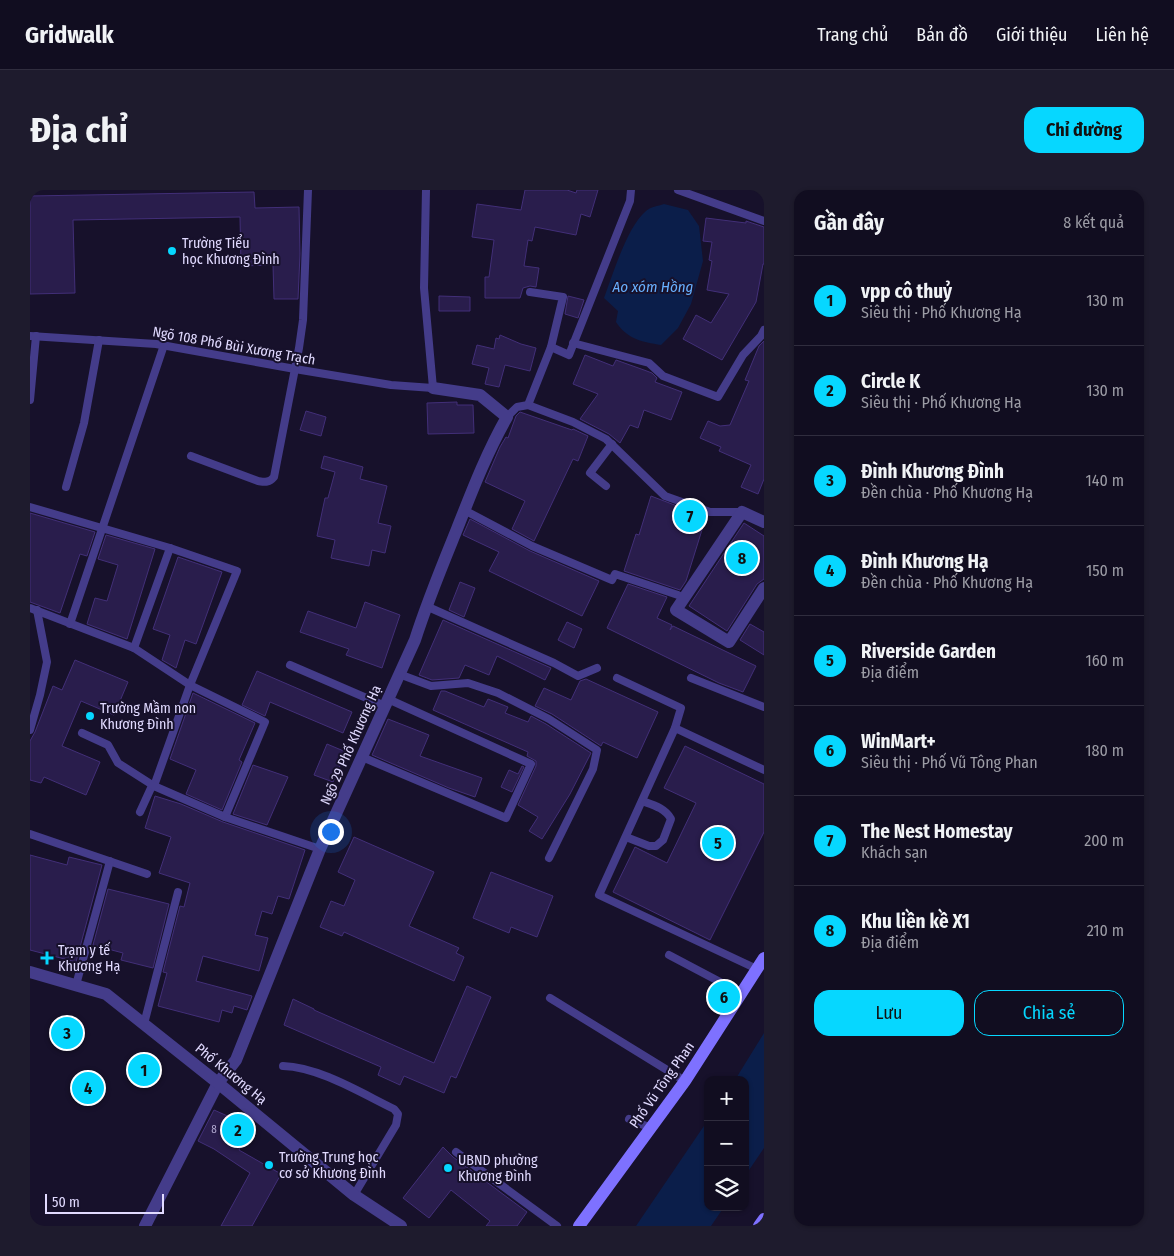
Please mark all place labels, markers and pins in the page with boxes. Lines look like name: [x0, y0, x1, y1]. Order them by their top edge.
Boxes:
place label: Trường Tiểu học Khương Đình: [182, 234, 280, 268]
marker: Trường Tiểu học Khương Đình: [166, 245, 178, 257]
pin: 7: [674, 497, 706, 535]
pin: 8: [726, 539, 758, 577]
place label: Trường Mầm non Khương Đình: [100, 699, 196, 733]
marker: Trường Mầm non Khương Đình: [84, 710, 96, 722]
pin: 5: [702, 824, 734, 862]
place label: Trạm y tế Khương Hạ: [58, 941, 121, 975]
marker: Trạm y tế Khương Hạ: [40, 951, 54, 965]
pin: 6: [708, 978, 740, 1016]
pin: 3: [51, 1014, 83, 1052]
pin: 1: [128, 1051, 160, 1089]
pin: 4: [72, 1069, 104, 1107]
pin: 2: [222, 1111, 254, 1149]
place label: Trường Trung học cơ sở Khương Đình: [279, 1149, 386, 1182]
place label: UBND phường Khương Đình: [458, 1152, 538, 1185]
marker: Trường Trung học cơ sở Khương Đình: [263, 1159, 275, 1171]
marker: UBND phường Khương Đình: [442, 1162, 454, 1174]

